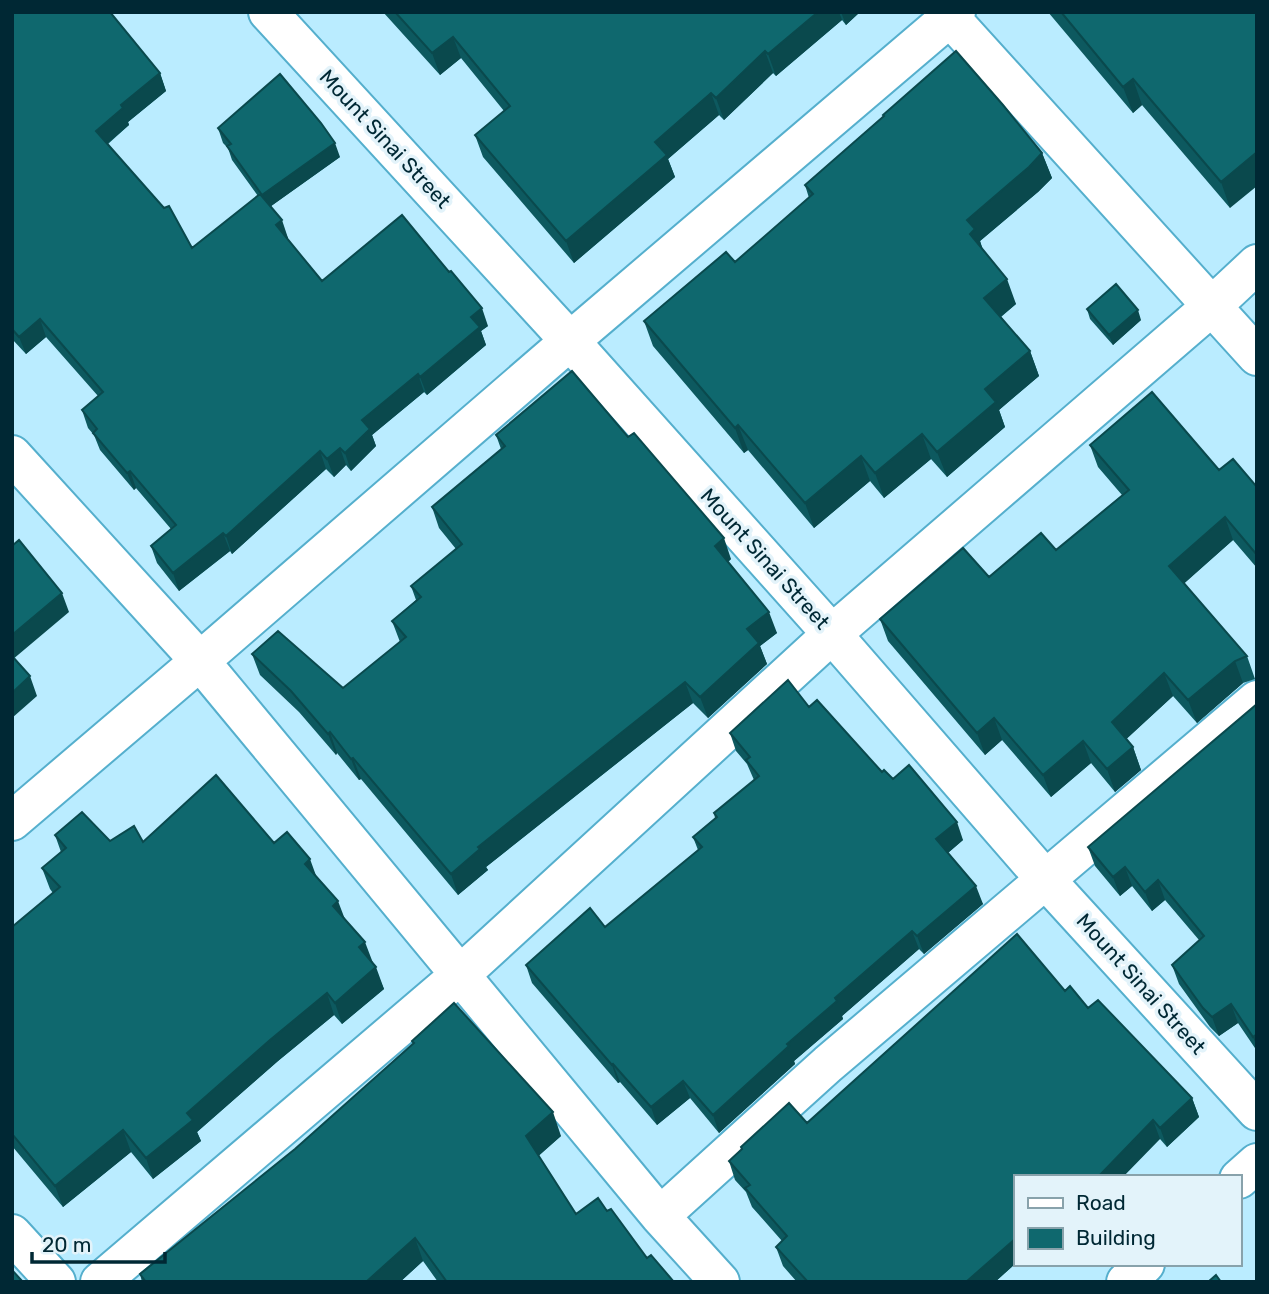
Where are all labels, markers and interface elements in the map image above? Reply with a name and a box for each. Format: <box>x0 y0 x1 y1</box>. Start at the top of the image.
street label: Mount Sinai Street <box>315 64 456 213</box>
street label: Mount Sinai Street <box>696 483 835 634</box>
street label: Mount Sinai Street <box>1072 908 1211 1059</box>
legend <box>1014 1175 1241 1266</box>
text: Road <box>1076 1190 1126 1215</box>
scale bar <box>32 1220 164 1264</box>
text: Building <box>1076 1225 1156 1250</box>
text: 20 m <box>42 1232 91 1257</box>

